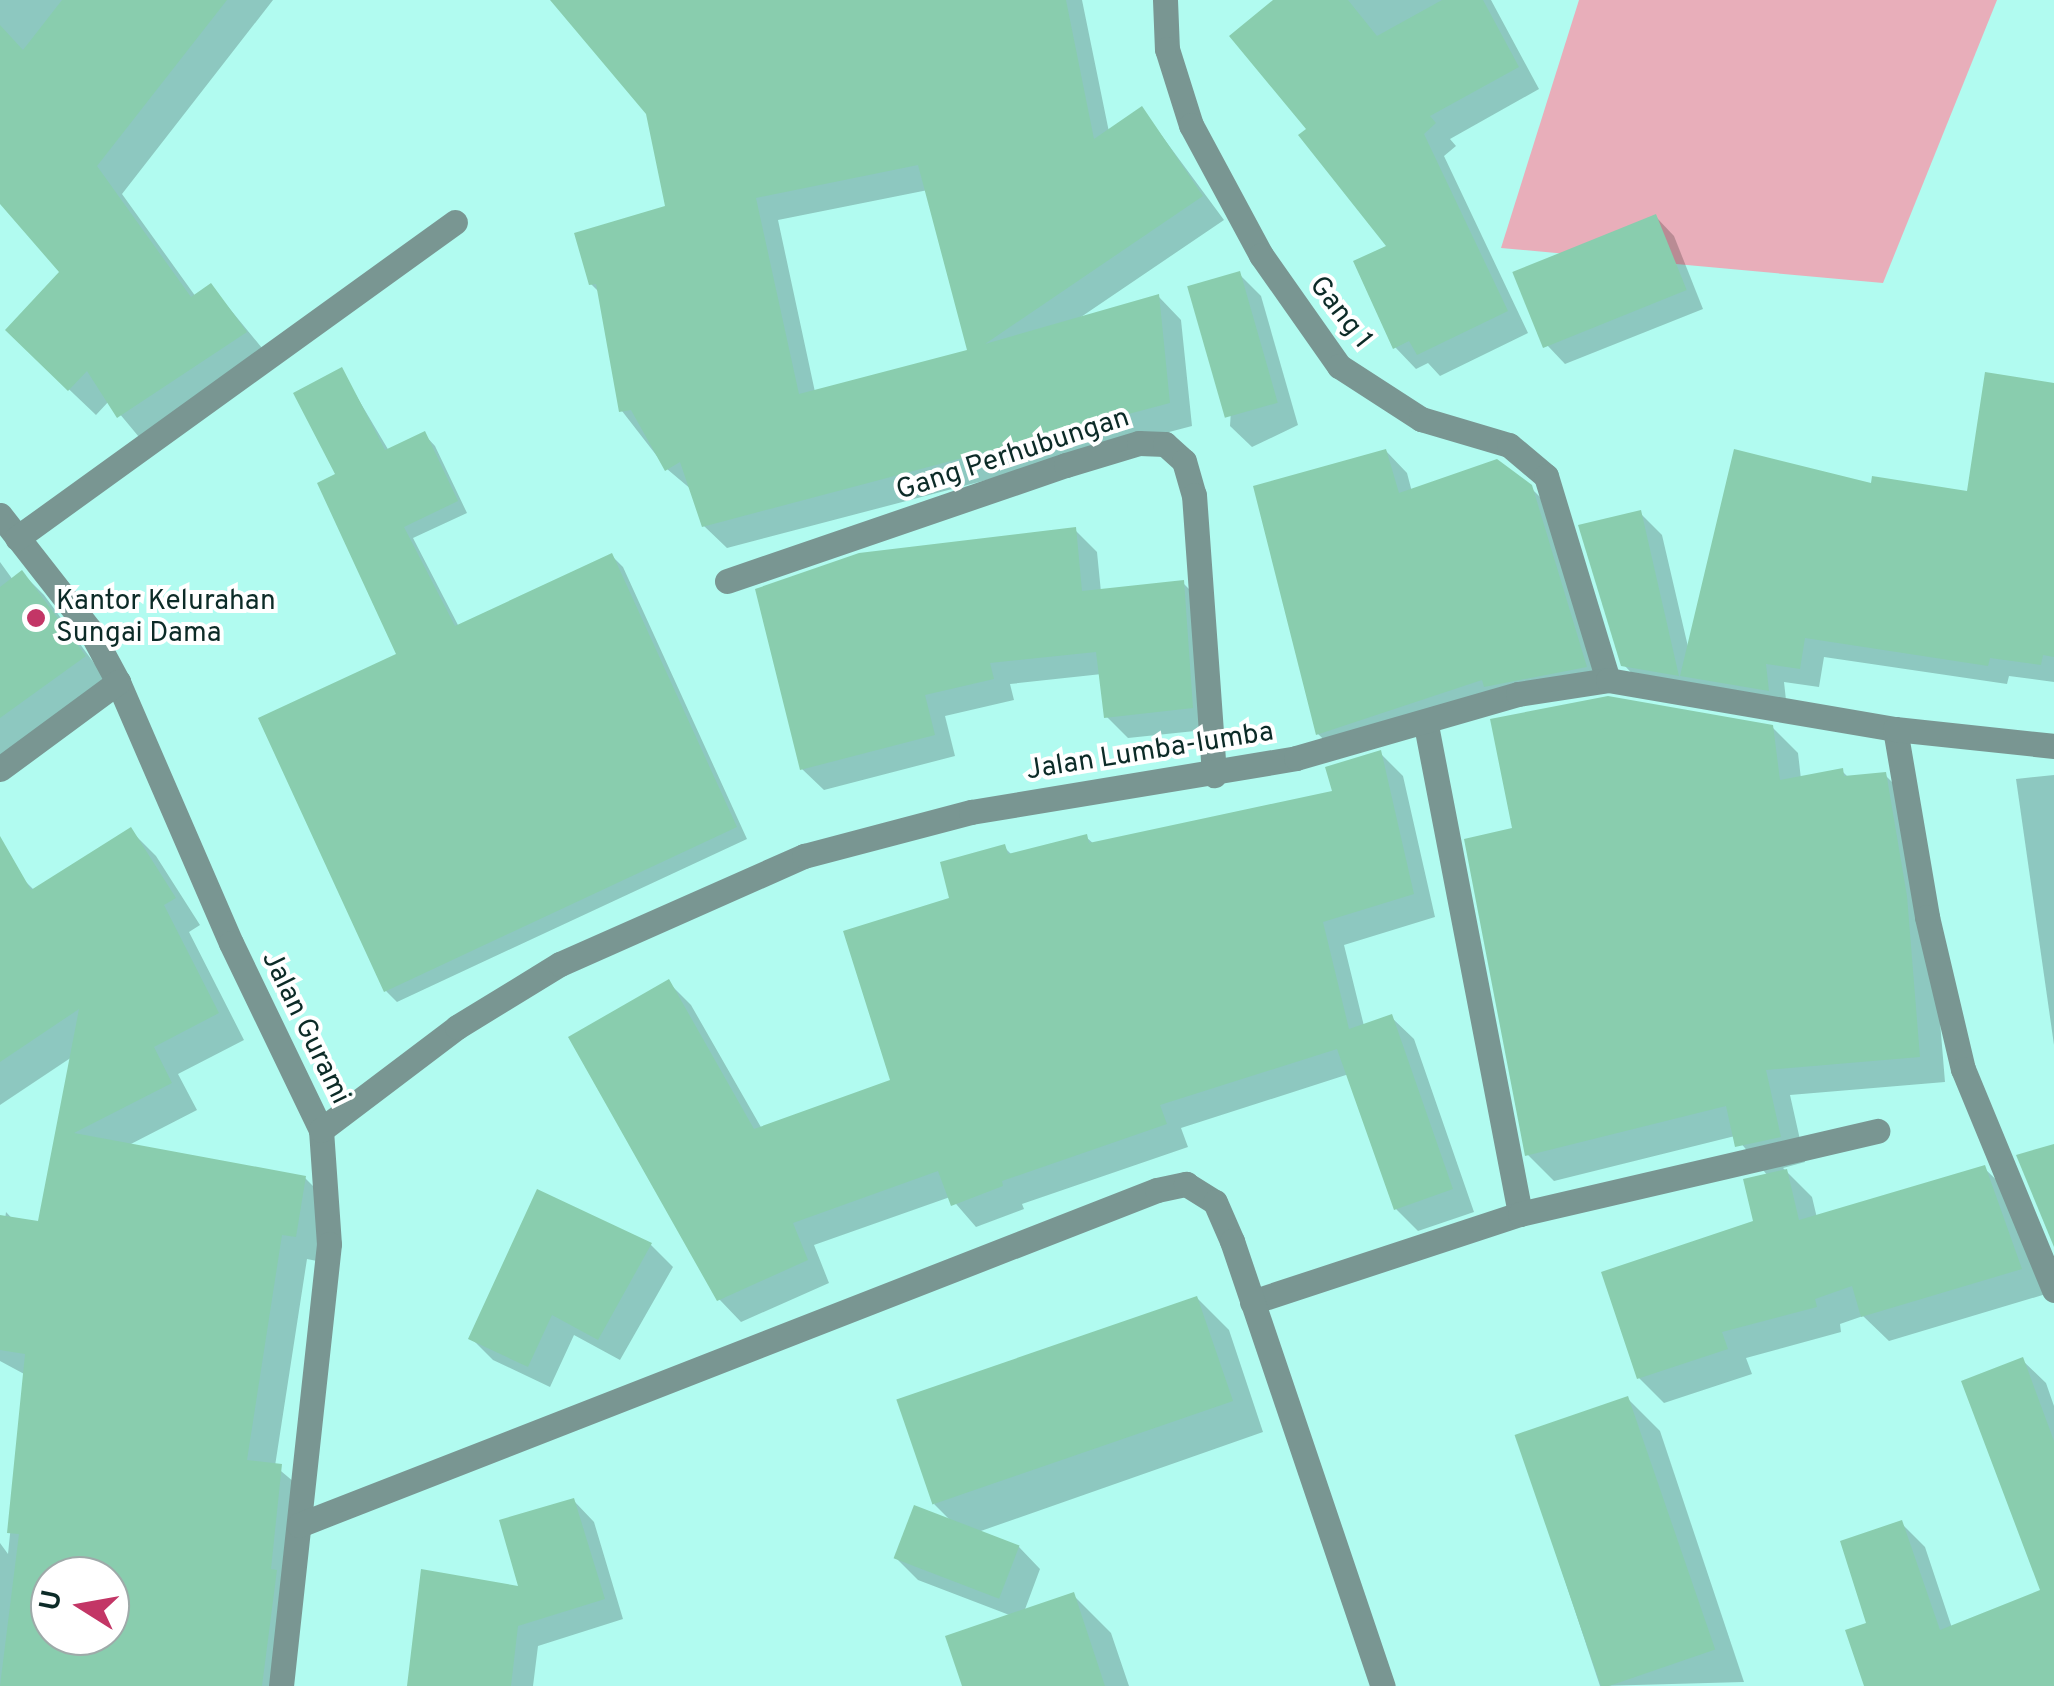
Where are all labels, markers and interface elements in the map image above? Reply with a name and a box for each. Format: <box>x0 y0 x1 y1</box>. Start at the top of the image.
street label: Gang 1 <box>1301 270 1379 356</box>
street label: Gang Perhubungan <box>892 401 1134 509</box>
place label: Kantor Kelurahan Sungai Dama <box>56 585 276 651</box>
marker: Kantor Kelurahan Sungai Dama <box>25 607 47 629</box>
street label: Jalan Lumba-lumba <box>1024 716 1276 788</box>
street label: Jalan Gurami <box>253 946 357 1110</box>
north arrow <box>30 1556 130 1656</box>
text: U <box>33 1587 72 1614</box>

